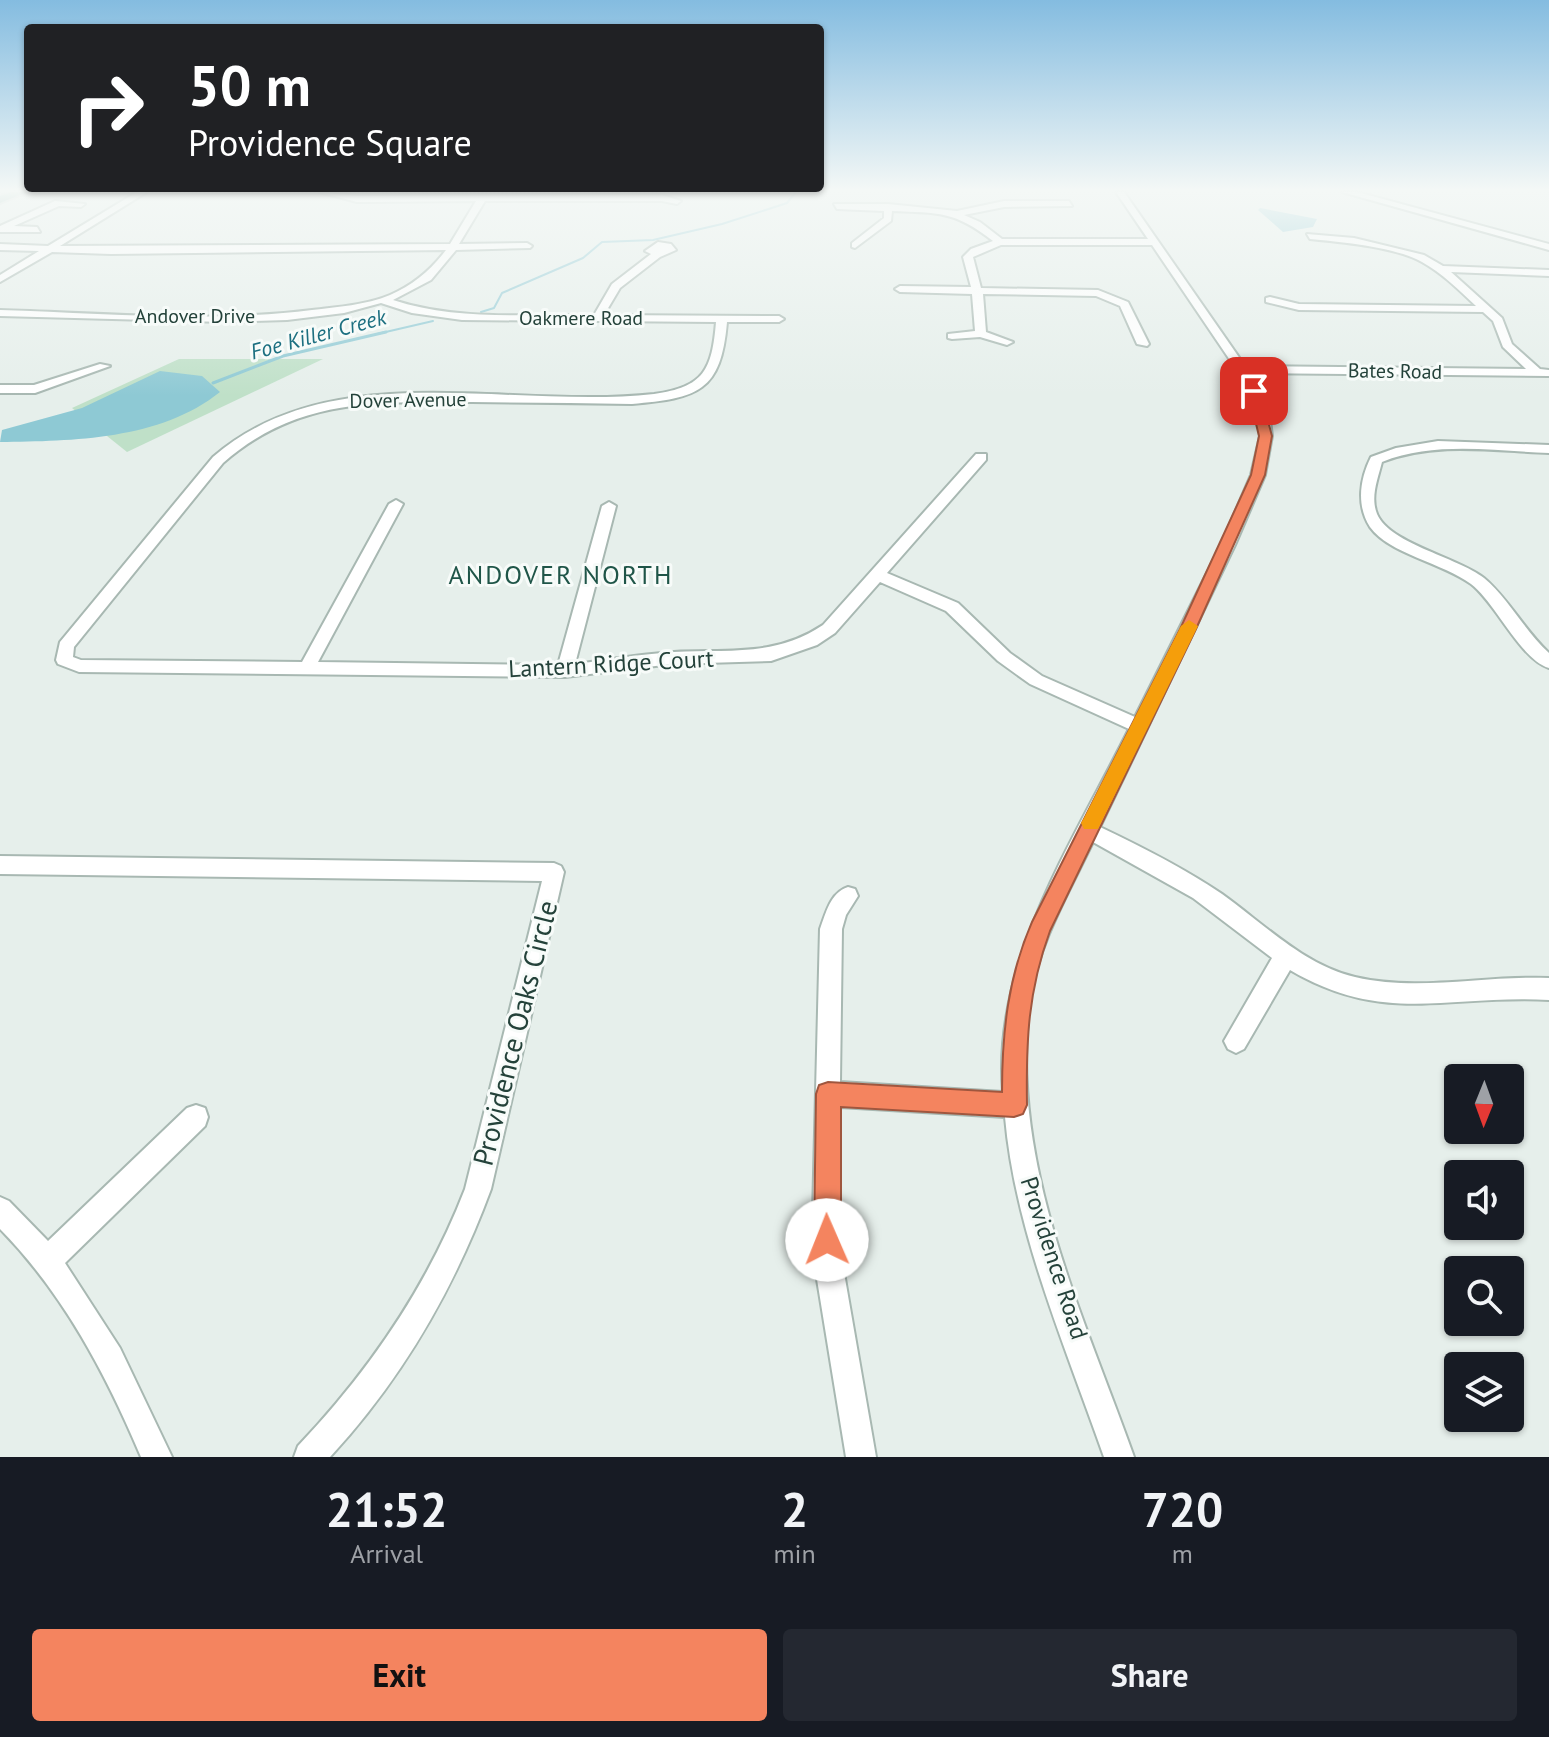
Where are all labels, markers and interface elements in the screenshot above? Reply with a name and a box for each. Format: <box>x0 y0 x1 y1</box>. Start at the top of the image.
text: 50 m <box>188 49 311 121</box>
icon: right <box>56 56 160 160</box>
text: Providence Square <box>188 119 472 166</box>
water label: Foe Killer Creek <box>247 302 390 366</box>
street label: Andover Drive <box>135 303 255 329</box>
street label: Oakmere Road <box>519 305 643 331</box>
pin <box>1220 357 1288 425</box>
street label: Bates Road <box>1348 357 1442 385</box>
icon: arrive <box>1232 369 1276 413</box>
street label: Dover Avenue <box>349 386 467 414</box>
district label: ANDOVER NORTH <box>448 558 674 591</box>
street label: Lantern Ridge Court <box>508 643 714 684</box>
street label: Providence Oaks Circle <box>464 896 565 1169</box>
north arrow <box>1444 1064 1524 1144</box>
map controls <box>1444 1064 1524 1432</box>
button: sound <box>1444 1160 1524 1240</box>
street label: Providence Road <box>1014 1173 1095 1343</box>
position arrow <box>785 1198 869 1282</box>
button: search <box>1444 1256 1524 1336</box>
button: layers <box>1444 1352 1524 1432</box>
text: 21:52 <box>326 1478 448 1540</box>
text: 2 <box>781 1478 808 1540</box>
text: 720 <box>1142 1478 1223 1540</box>
text: Arrival <box>350 1537 423 1570</box>
text: min <box>773 1537 816 1570</box>
text: m <box>1172 1537 1193 1570</box>
button: Exit <box>32 1629 767 1721</box>
button: Share <box>783 1629 1517 1721</box>

